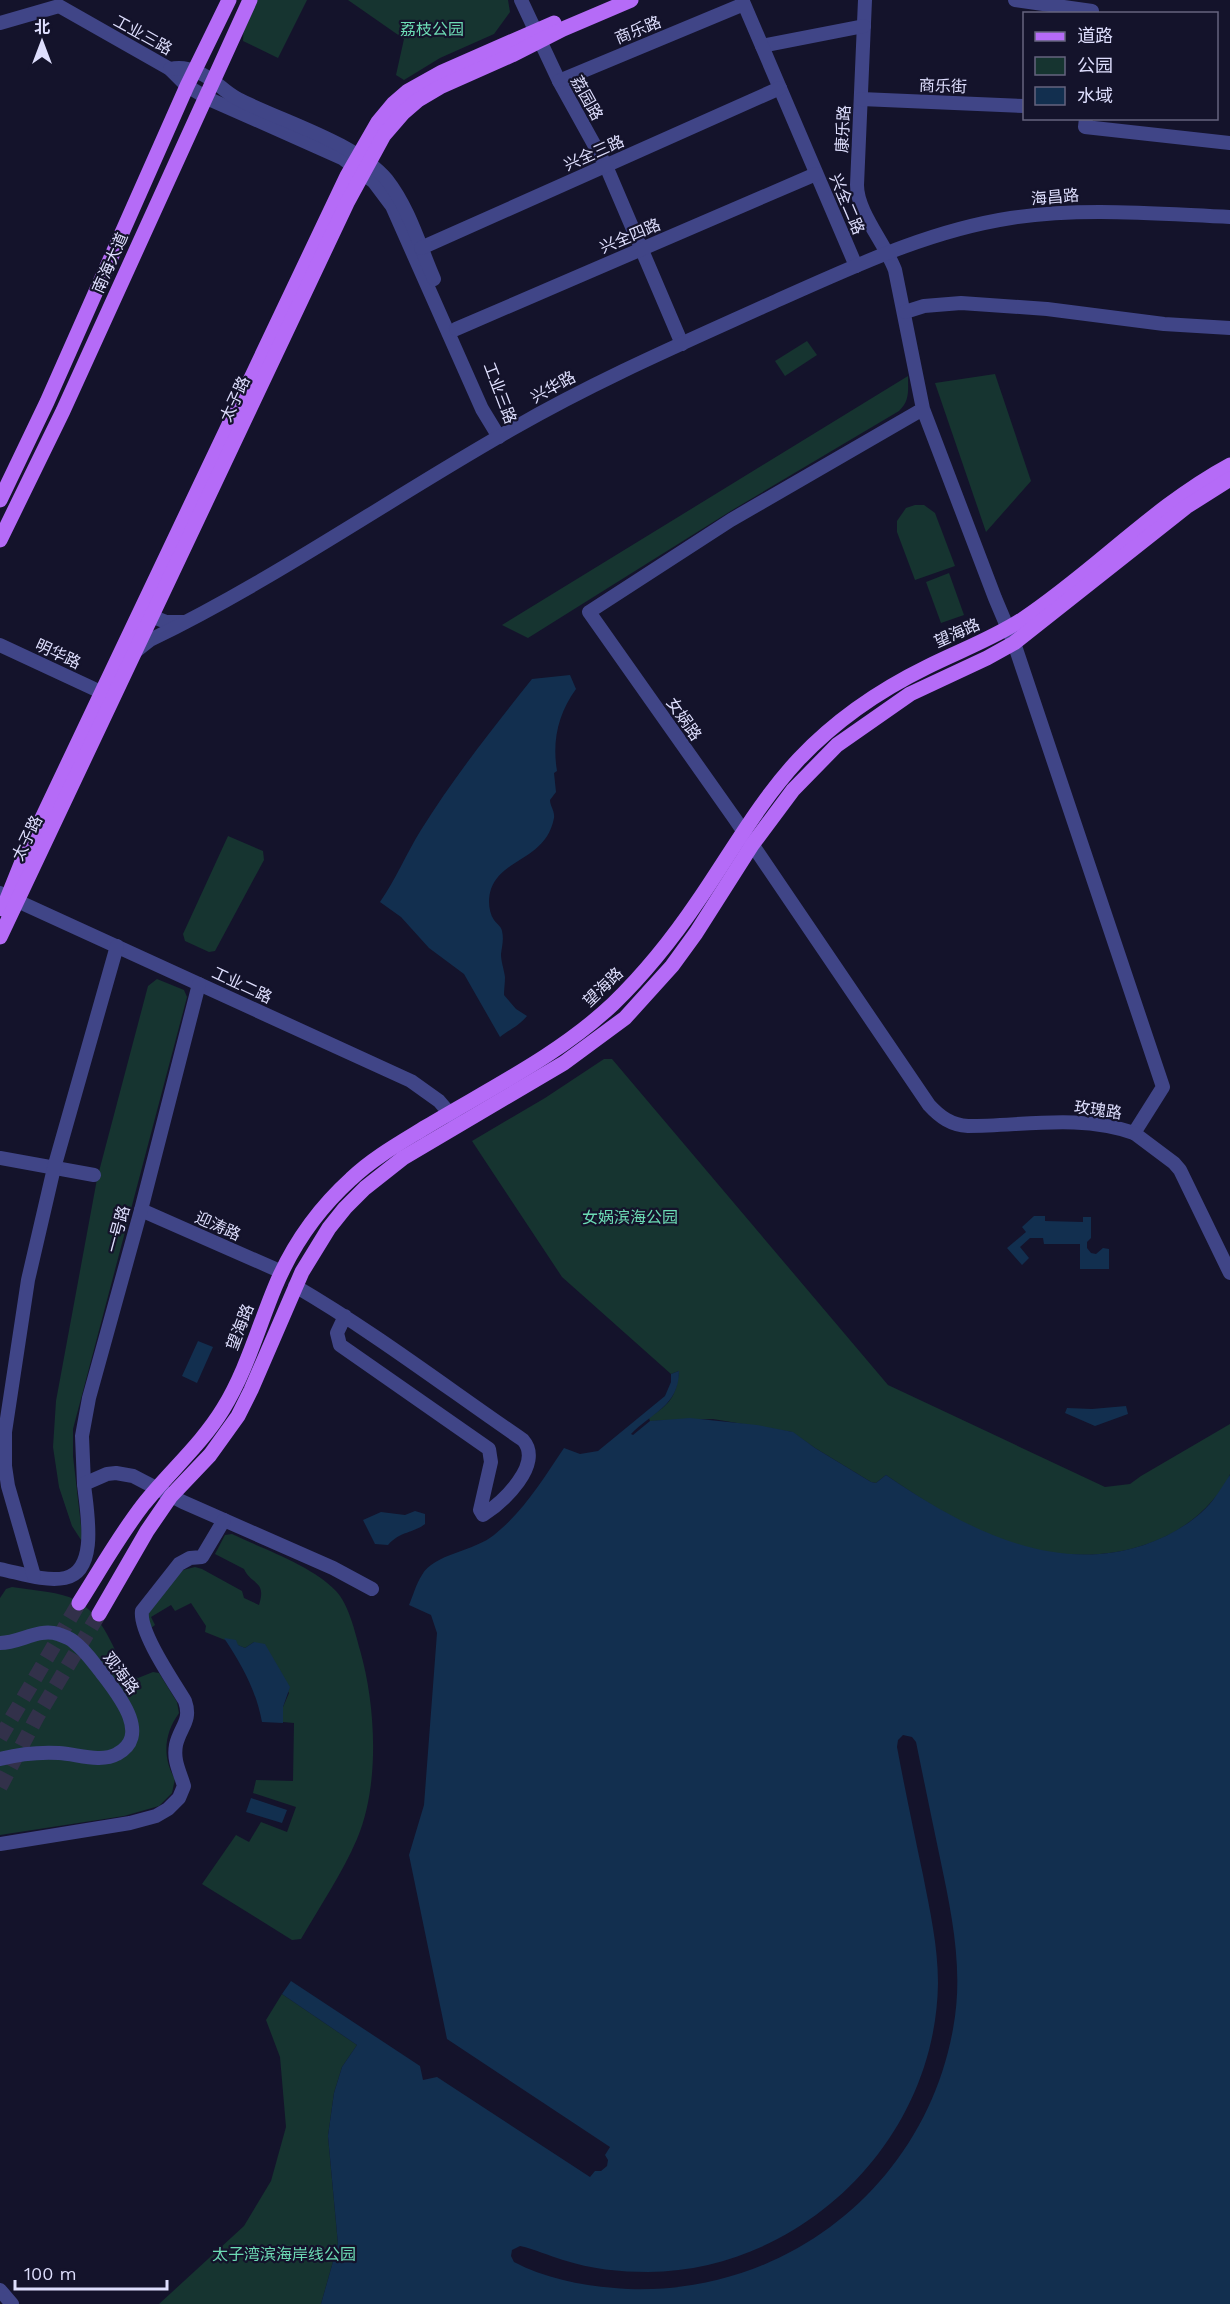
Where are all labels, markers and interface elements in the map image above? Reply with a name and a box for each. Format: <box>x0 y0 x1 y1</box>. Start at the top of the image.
street label: 工业三路 <box>110 11 176 59</box>
north arrow <box>12 12 72 72</box>
street label: 商乐路 <box>612 12 664 48</box>
legend <box>1023 12 1218 120</box>
text: 北 <box>34 18 50 37</box>
park label: 荔枝公园 <box>400 20 464 39</box>
text: 道路 <box>1077 25 1113 46</box>
text: 公园 <box>1077 55 1113 76</box>
street label: 荔园路 <box>567 72 607 124</box>
street label: 商乐街 <box>919 76 967 96</box>
text: 水域 <box>1077 85 1113 106</box>
street label: 康乐路 <box>832 105 854 153</box>
street label: 兴全三路 <box>561 131 627 175</box>
street label: 兴全二路 <box>826 171 868 237</box>
street label: 海昌路 <box>1030 185 1080 209</box>
street label: 兴全四路 <box>597 215 663 257</box>
street label: 南海大道 <box>88 230 132 296</box>
street label: 工业三路 <box>480 360 520 426</box>
street label: 兴华路 <box>527 367 579 407</box>
street label: 太子路 <box>216 373 254 425</box>
street label: 望海路 <box>931 615 983 651</box>
street label: 明华路 <box>32 635 84 673</box>
street label: 女娲路 <box>662 694 706 744</box>
street label: 太子路 <box>8 812 46 864</box>
street label: 工业二路 <box>209 963 275 1007</box>
street label: 望海路 <box>579 963 627 1011</box>
street label: 玫瑰路 <box>1073 1097 1123 1123</box>
street label: 一号路 <box>103 1203 133 1255</box>
street label: 迎涛路 <box>192 1208 244 1244</box>
park label: 女娲滨海公园 <box>582 1208 678 1227</box>
street label: 望海路 <box>223 1301 257 1353</box>
street label: 观海路 <box>99 1648 143 1698</box>
park label: 太子湾滨海岸线公园 <box>212 2245 356 2264</box>
scale bar <box>15 2253 166 2291</box>
text: 100 m <box>24 2263 77 2284</box>

